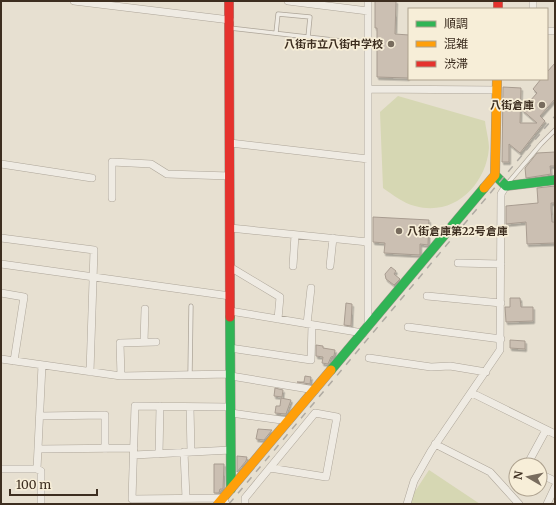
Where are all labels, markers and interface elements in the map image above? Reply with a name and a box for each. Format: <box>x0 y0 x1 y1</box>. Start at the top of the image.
legend <box>408 8 548 80</box>
text: 順調 <box>444 16 468 31</box>
text: 混雑 <box>444 36 468 51</box>
place label: 八街市立八街中学校 <box>284 37 383 51</box>
marker: 八街市立八街中学校 <box>386 39 396 49</box>
text: 渋滞 <box>444 56 468 71</box>
place label: 八街倉庫 <box>490 98 534 112</box>
marker: 八街倉庫 <box>537 100 547 110</box>
place label: 八街倉庫第22号倉庫 <box>407 224 508 238</box>
marker: 八街倉庫第22号倉庫 <box>394 226 404 236</box>
north arrow <box>508 457 548 497</box>
text: N <box>511 470 526 481</box>
scale bar <box>10 471 97 497</box>
text: 100 m <box>16 477 51 492</box>

